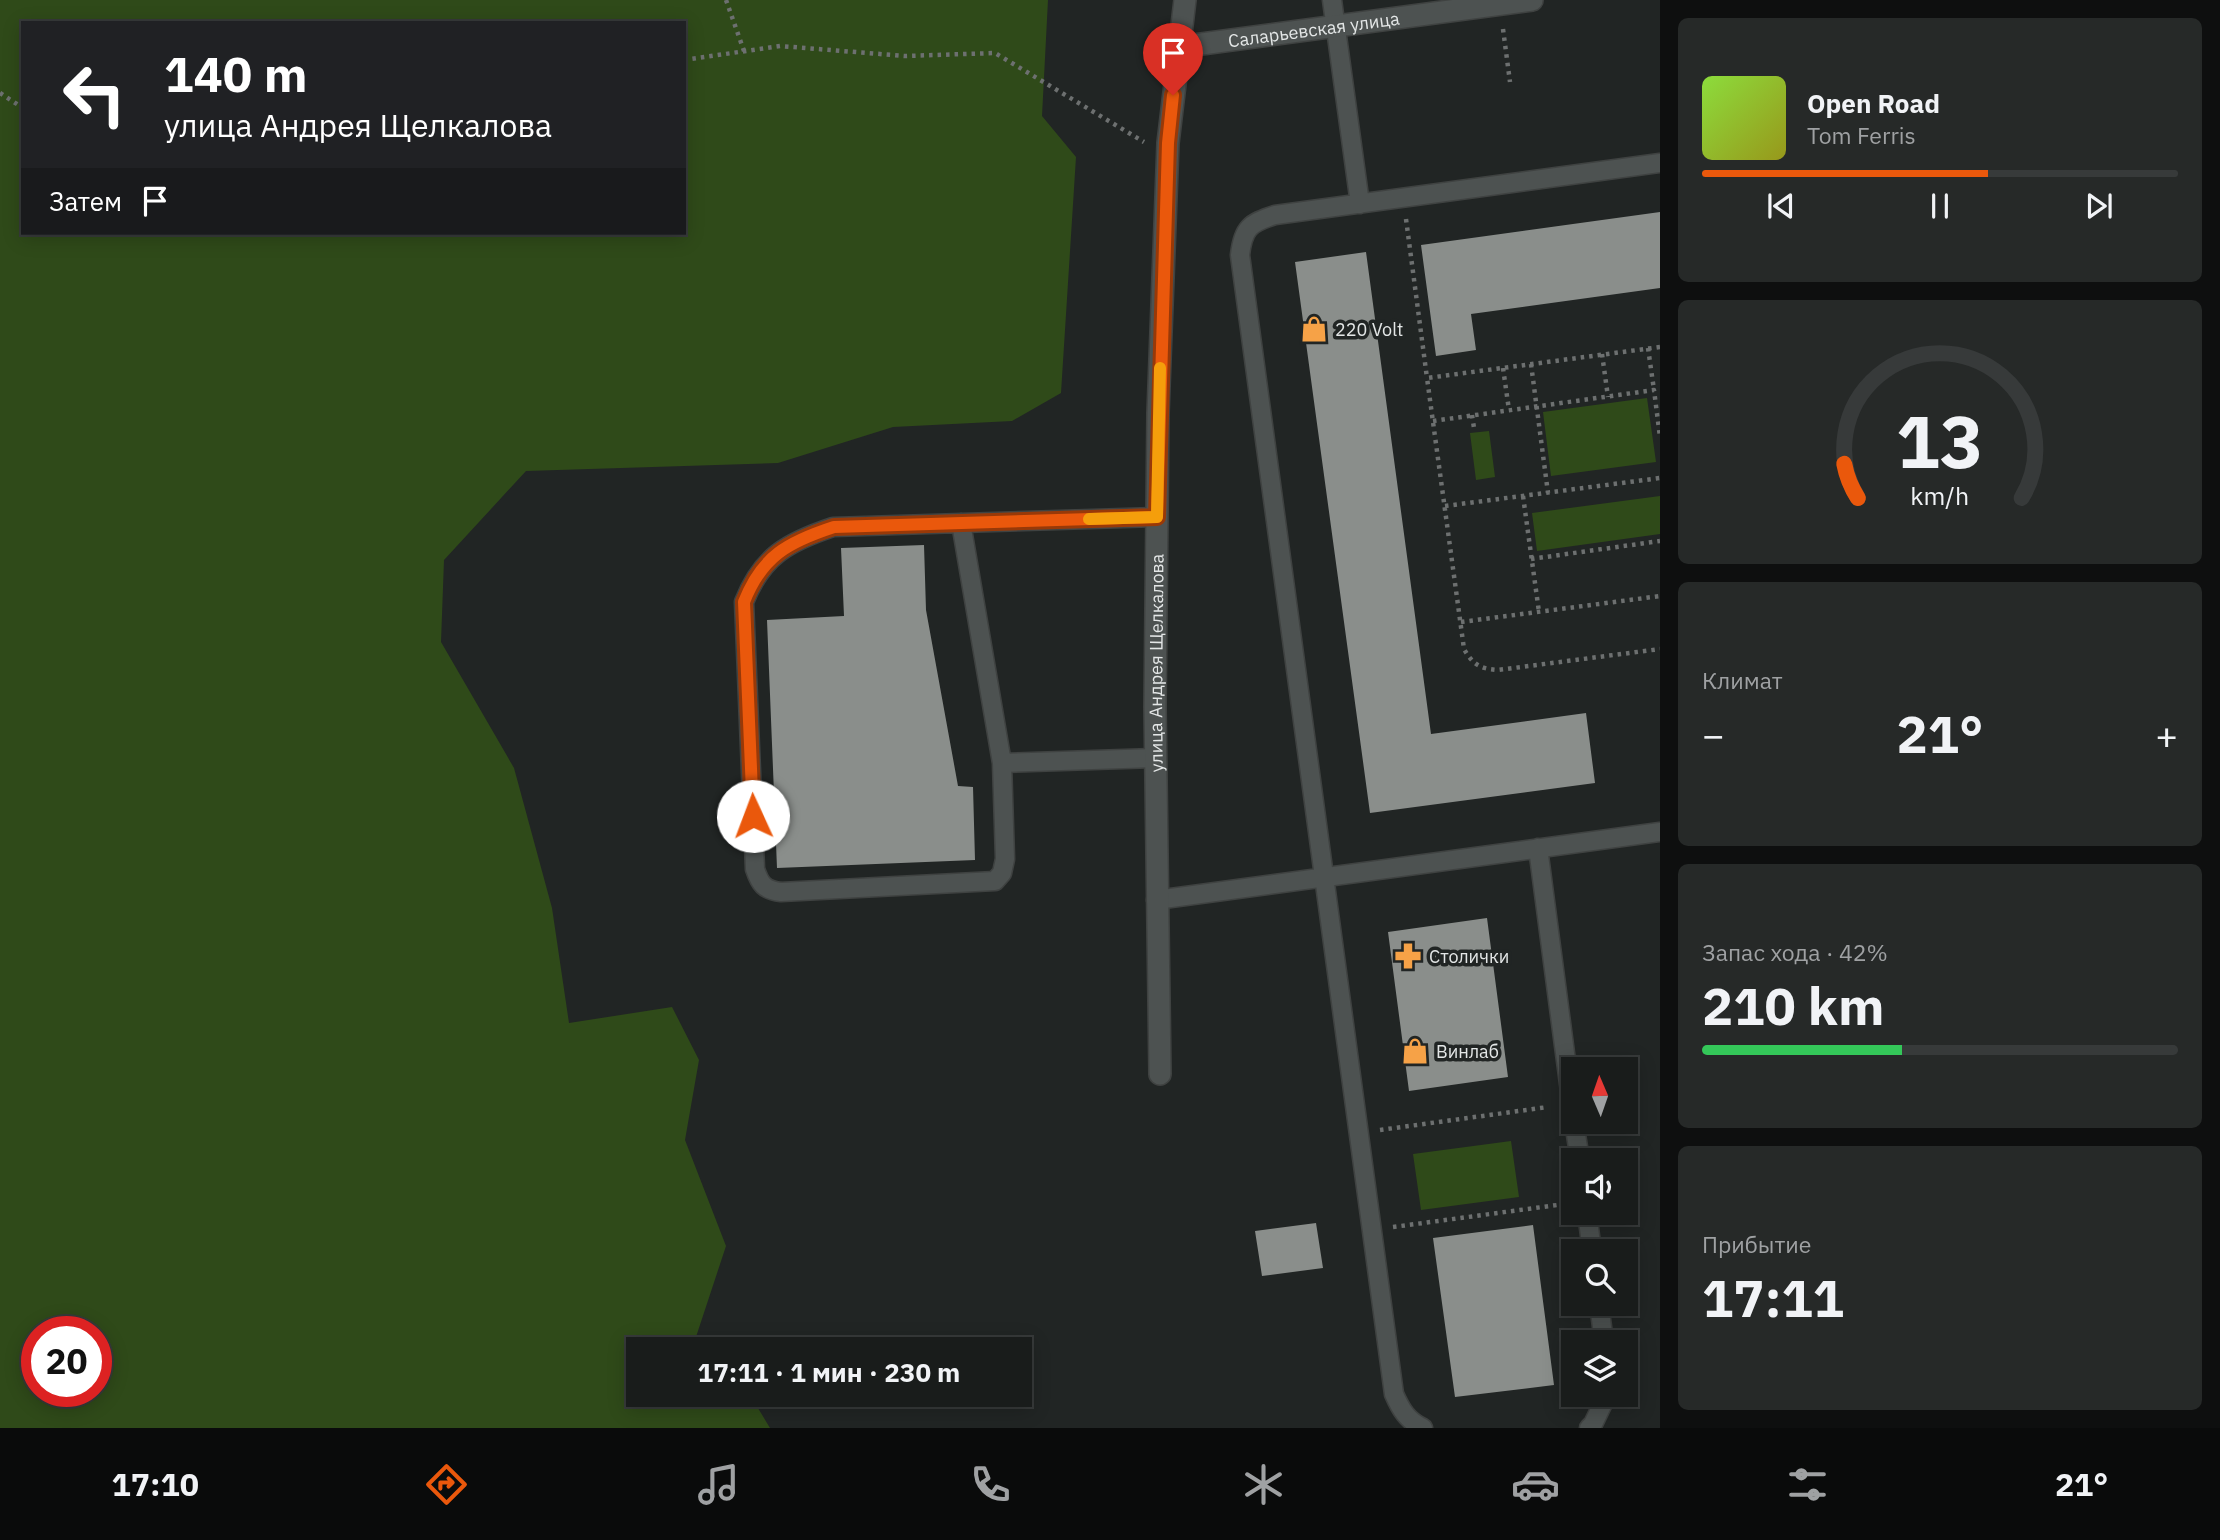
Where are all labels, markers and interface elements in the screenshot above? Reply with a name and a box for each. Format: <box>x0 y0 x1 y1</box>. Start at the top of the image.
street label: Саларьевская улица <box>1227 6 1401 52</box>
pin <box>1143 23 1203 95</box>
icon: arrive <box>1154 34 1192 72</box>
text: 140 m <box>164 42 308 105</box>
icon: left <box>49 49 140 140</box>
text: Open Road <box>1807 86 1940 120</box>
text: улица Андрея Щелкалова <box>164 104 552 146</box>
text: Tom Ferris <box>1807 120 1916 150</box>
icon: arrive <box>136 182 174 220</box>
text: Затем <box>49 184 122 218</box>
icon: previous <box>1762 187 1800 225</box>
icon: pause <box>1921 187 1959 225</box>
icon: next <box>2080 187 2118 225</box>
shop icon: 220 Volt <box>1299 314 1329 344</box>
place label: 220 Volt <box>1335 318 1403 341</box>
text: 13 <box>1896 393 1984 488</box>
text: km/h <box>1911 479 1969 512</box>
street label: улица Андрея Щелкалова <box>1143 553 1168 772</box>
text: Климат <box>1702 665 1783 695</box>
text: 21° <box>1897 700 1983 767</box>
text: − <box>1702 710 1725 759</box>
text: + <box>2155 710 2178 759</box>
position arrow <box>716 779 790 853</box>
text: Запас хода · 42% <box>1702 937 1888 967</box>
pharmacy icon: Столички <box>1393 941 1423 971</box>
place label: Столички <box>1429 945 1509 968</box>
text: 210 km <box>1702 972 1884 1039</box>
shop icon: Винлаб <box>1400 1036 1430 1066</box>
place label: Винлаб <box>1436 1040 1499 1063</box>
north arrow <box>1561 1057 1638 1134</box>
map controls <box>1561 1057 1638 1407</box>
button: sound <box>1561 1148 1638 1225</box>
text: Прибытие <box>1702 1229 1811 1259</box>
button: search <box>1561 1239 1638 1316</box>
text: 17:11 <box>1702 1264 1844 1331</box>
speed limit sign: 20 <box>21 1316 112 1407</box>
button: layers <box>1561 1330 1638 1407</box>
text: 17:11 · 1 мин · 230 m <box>698 1355 960 1389</box>
icon: directions <box>422 1460 471 1509</box>
icon: music <box>694 1460 743 1509</box>
icon: phone <box>966 1460 1015 1509</box>
icon: climate <box>1239 1460 1288 1509</box>
icon: car <box>1511 1460 1560 1509</box>
icon: filters <box>1783 1460 1832 1509</box>
text: 17:10 <box>112 1463 199 1505</box>
text: 21° <box>2055 1463 2108 1505</box>

